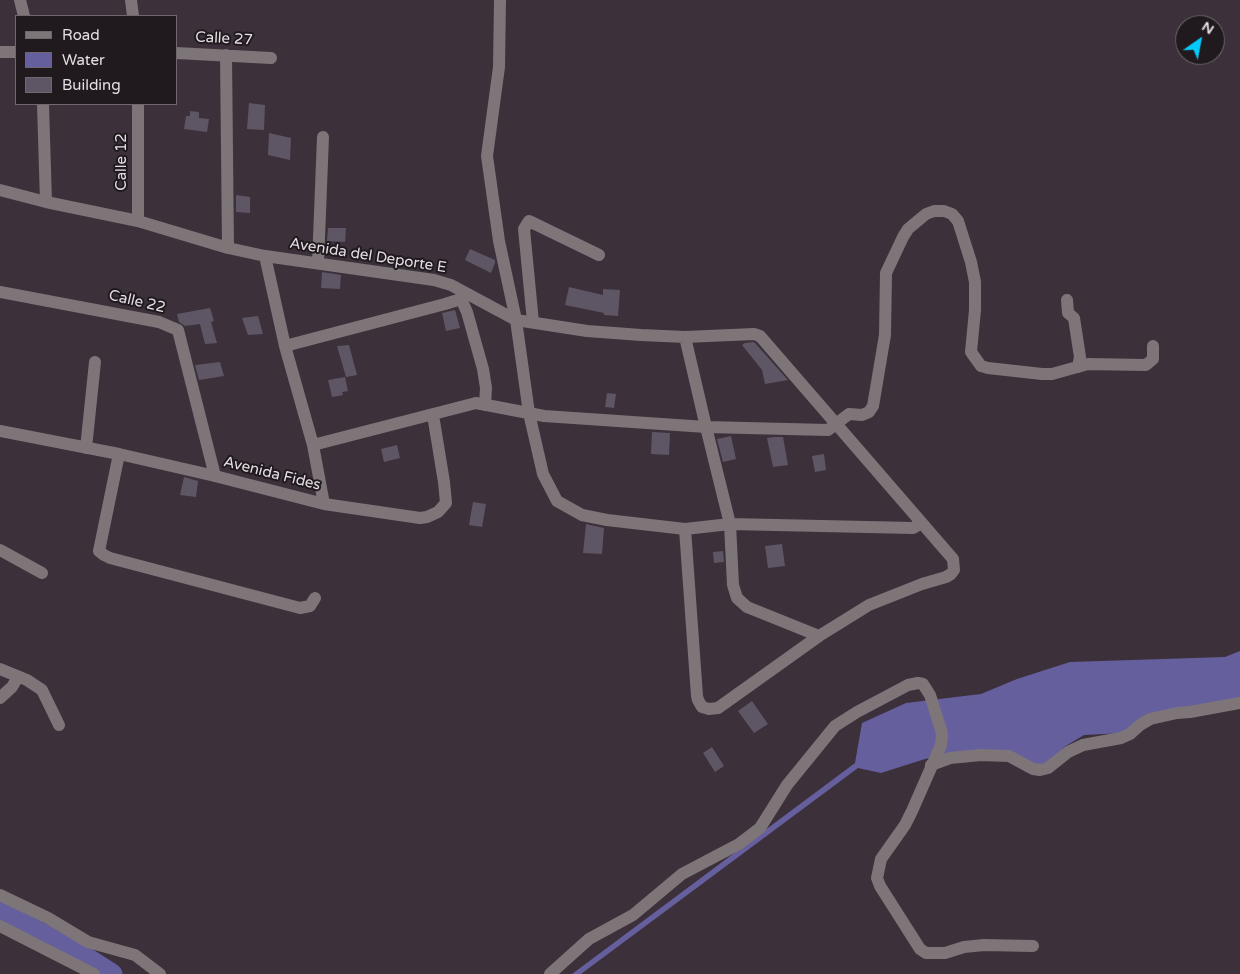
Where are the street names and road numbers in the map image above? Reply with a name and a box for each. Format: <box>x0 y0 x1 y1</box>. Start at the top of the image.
street label: Calle 27 <box>195 29 253 49</box>
street label: Calle 12 <box>113 133 131 191</box>
street label: Avenida del Deporte E <box>288 235 448 277</box>
street label: Calle 22 <box>107 287 167 317</box>
street label: Avenida Fides <box>222 453 322 495</box>

